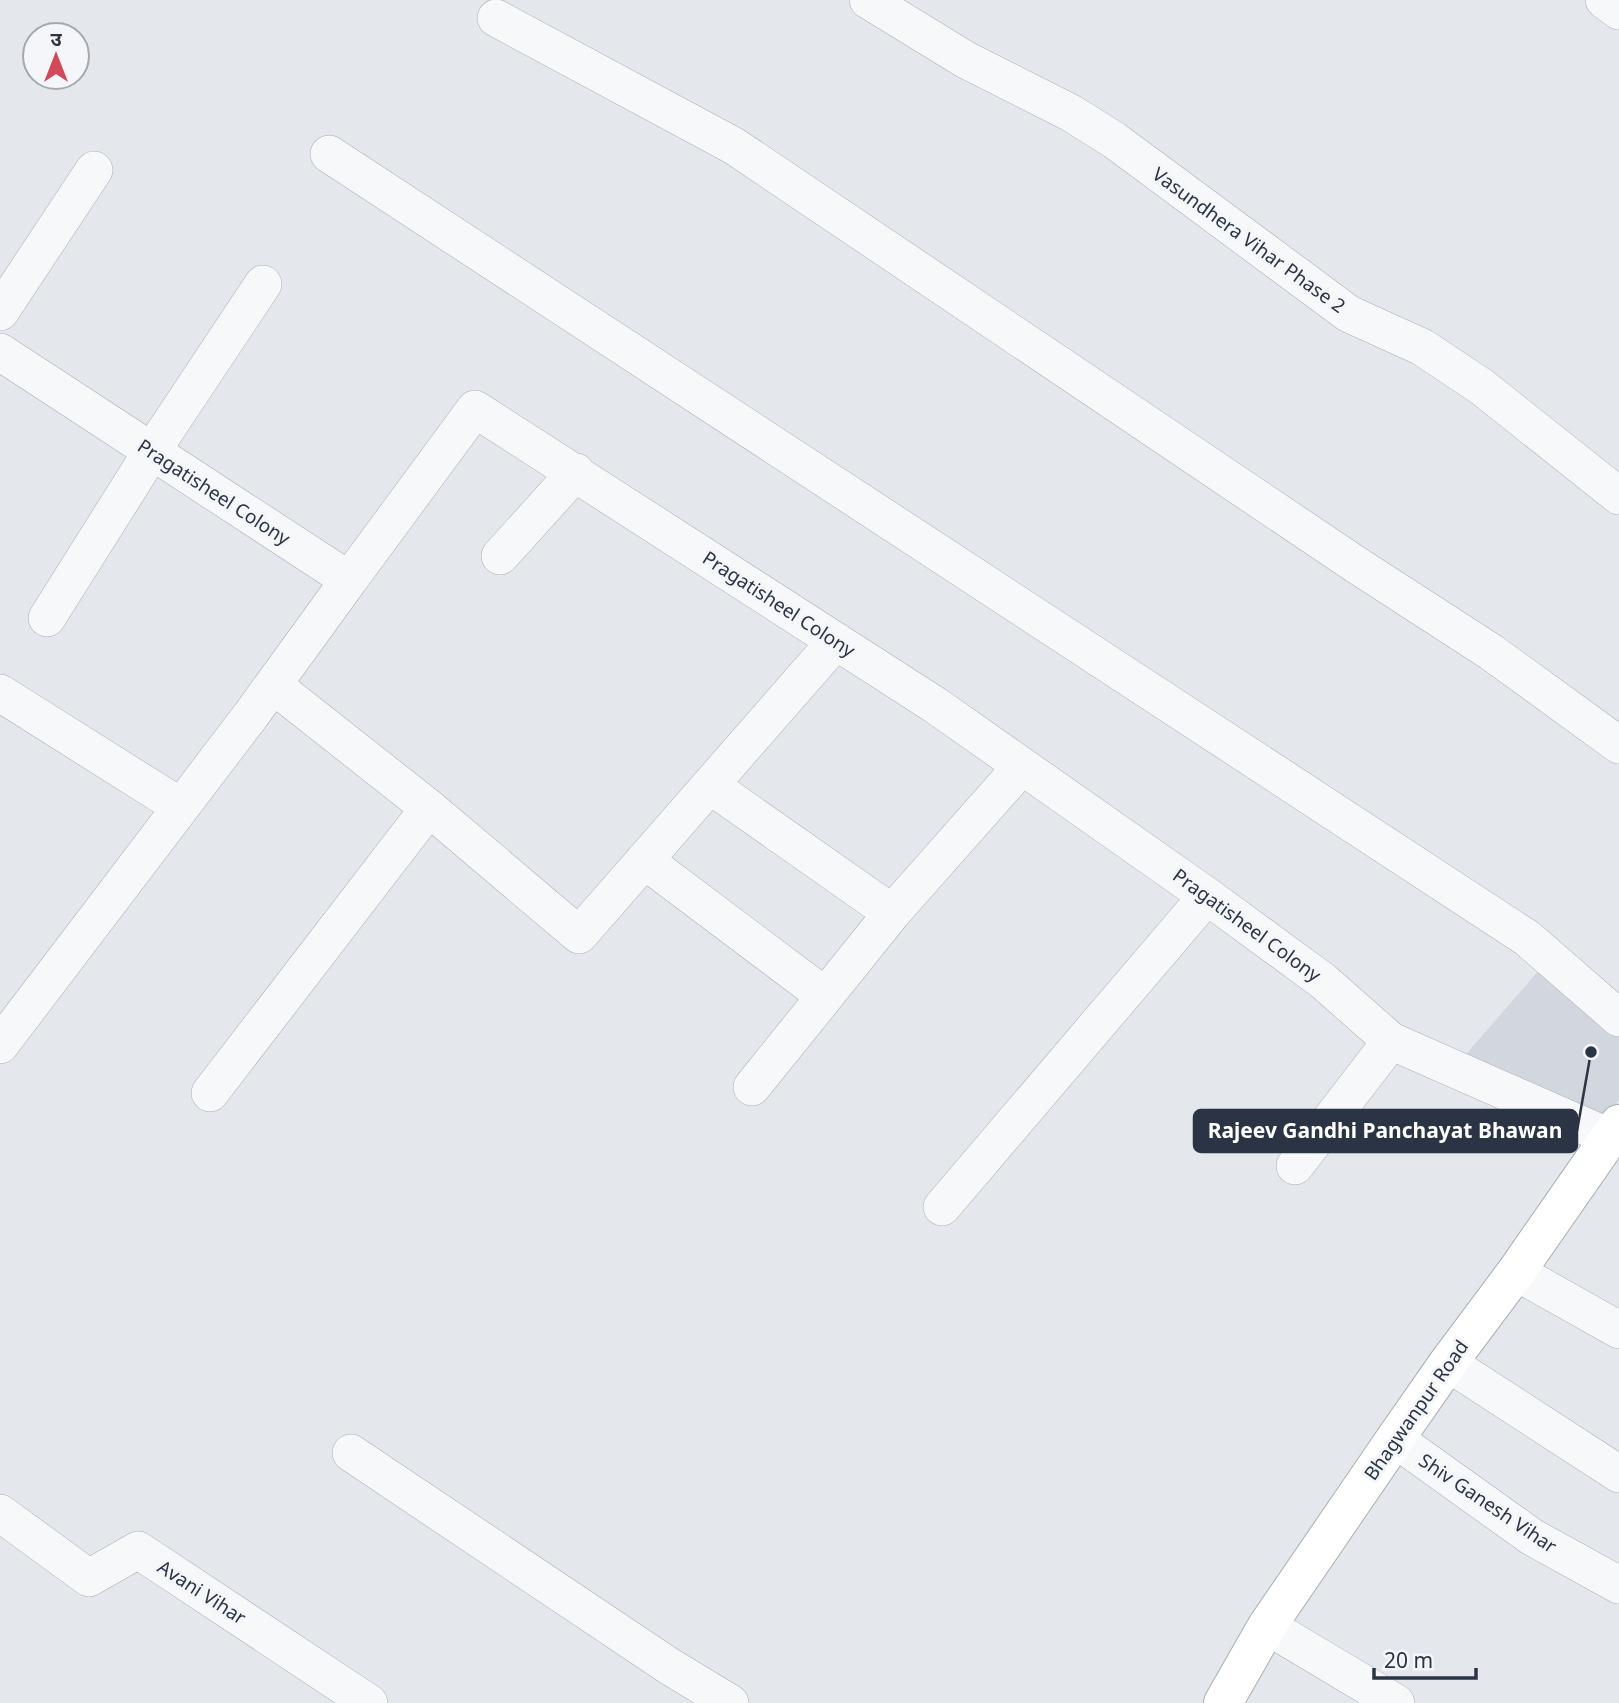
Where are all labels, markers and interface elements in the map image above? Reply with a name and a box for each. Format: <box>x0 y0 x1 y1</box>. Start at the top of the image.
north arrow <box>21 21 91 91</box>
text: उ <box>50 26 62 52</box>
street label: Vasundhera Vihar Phase 2 <box>1147 161 1351 319</box>
street label: Pragatisheel Colony <box>133 433 296 551</box>
street label: Pragatisheel Colony <box>698 545 861 663</box>
street label: Pragatisheel Colony <box>1168 862 1327 988</box>
callout: Rajeev Gandhi Panchayat Bhawan <box>1194 1110 1577 1152</box>
text: Rajeev Gandhi Panchayat Bhawan <box>1208 1116 1562 1144</box>
street label: Bhagwanpur Road <box>1358 1335 1474 1485</box>
street label: Shiv Ganesh Vihar <box>1414 1447 1562 1559</box>
street label: Avani Vihar <box>153 1554 251 1630</box>
scale bar <box>1374 1636 1476 1680</box>
text: 20 m <box>1384 1646 1433 1674</box>

